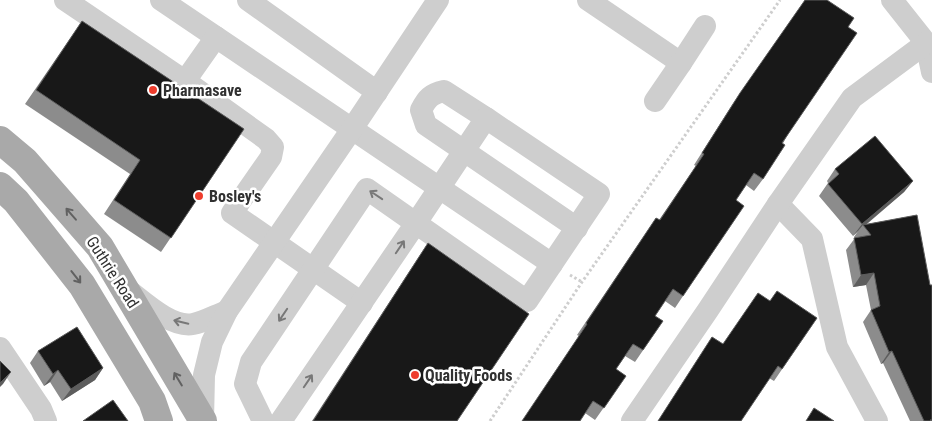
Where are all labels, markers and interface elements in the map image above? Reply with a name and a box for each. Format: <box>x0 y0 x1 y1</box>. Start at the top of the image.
place label: Pharmasave <box>163 81 242 100</box>
marker: Pharmasave <box>147 84 159 96</box>
place label: Bosley's <box>209 187 261 206</box>
marker: Bosley's <box>193 190 205 202</box>
one-way arrow <box>369 190 383 200</box>
one-way arrow <box>65 208 76 221</box>
street label: Guthrie Road <box>82 233 143 312</box>
one-way arrow <box>395 240 405 254</box>
one-way arrow <box>71 270 82 283</box>
one-way arrow <box>278 308 288 322</box>
one-way arrow <box>173 317 189 326</box>
place label: Quality Foods <box>425 366 512 385</box>
marker: Quality Foods <box>409 369 421 381</box>
one-way arrow <box>173 372 183 387</box>
one-way arrow <box>303 374 314 388</box>

